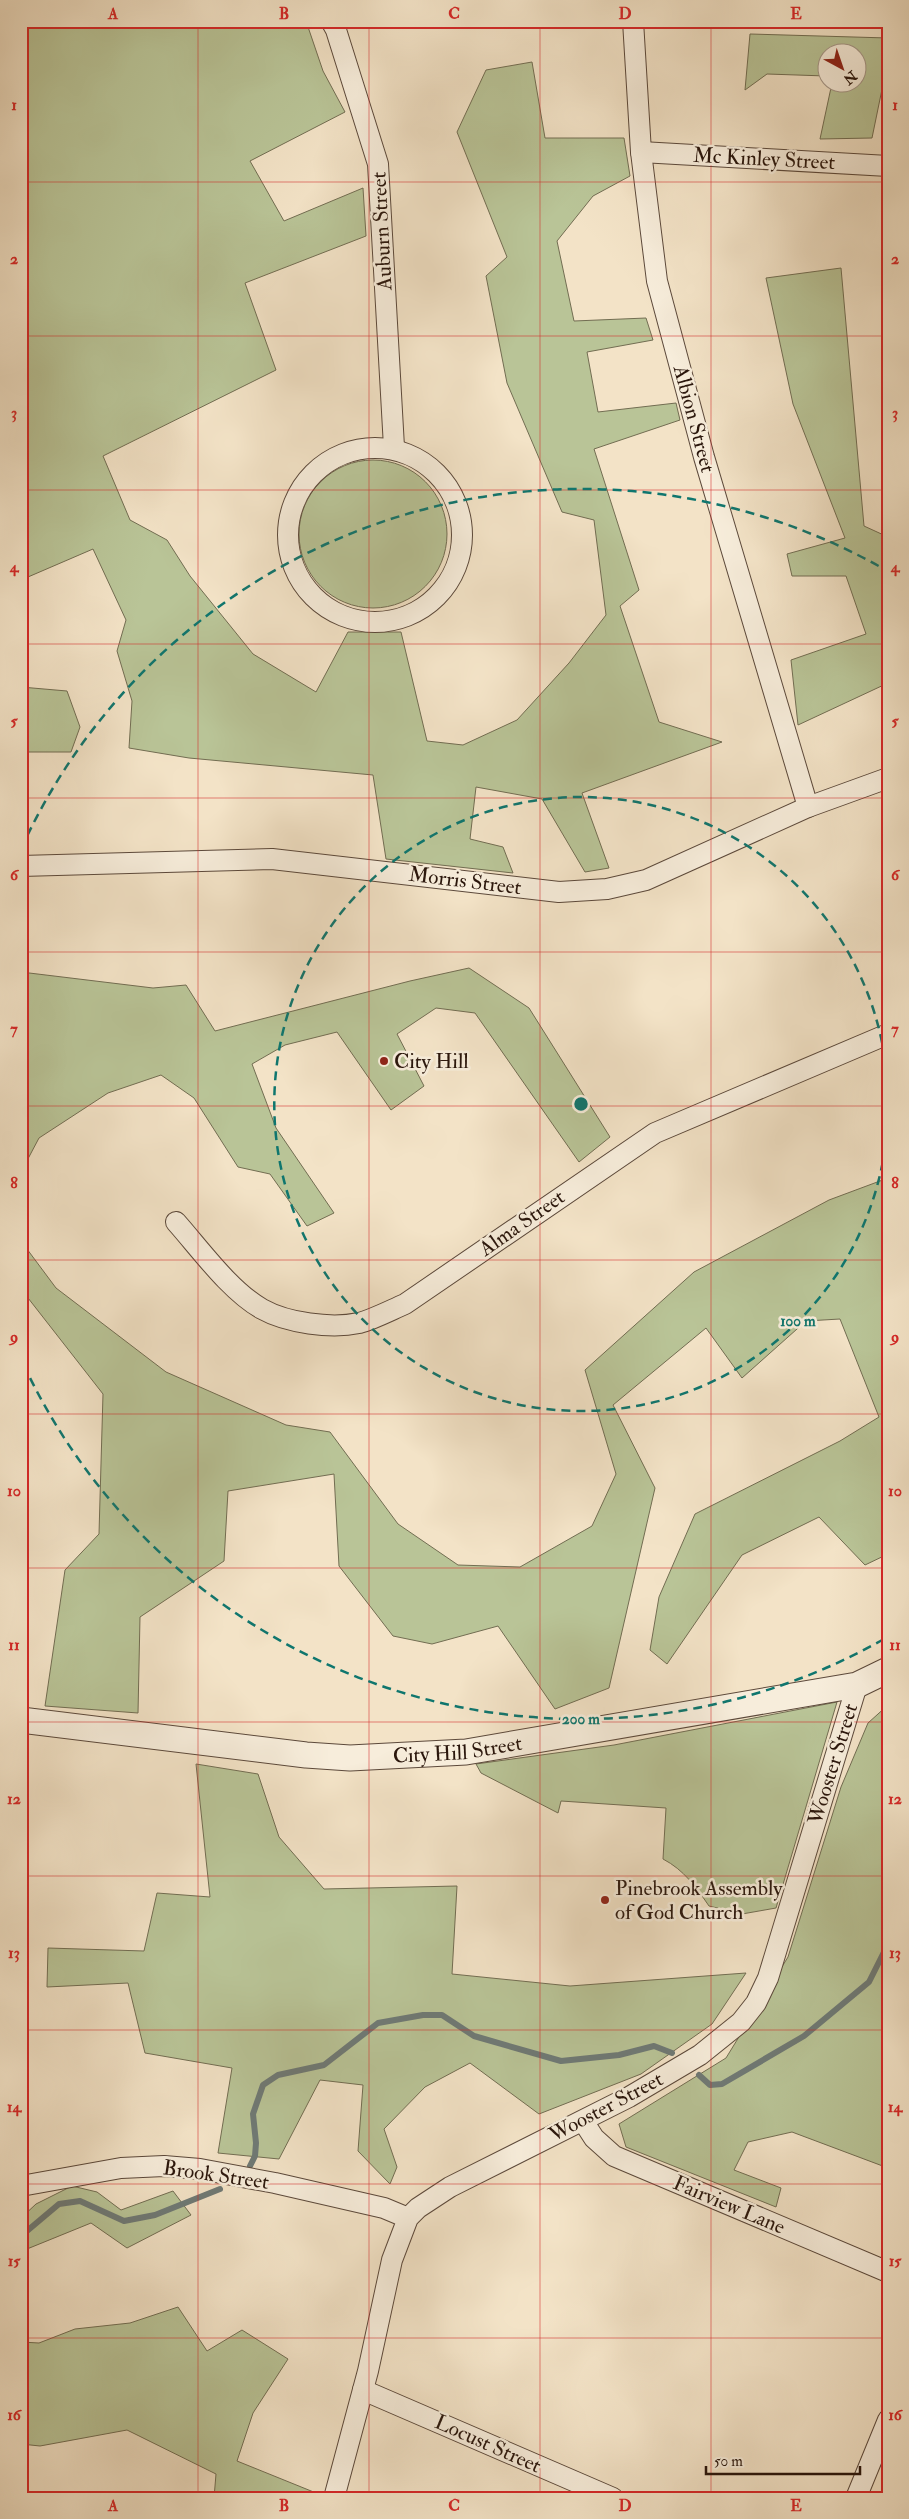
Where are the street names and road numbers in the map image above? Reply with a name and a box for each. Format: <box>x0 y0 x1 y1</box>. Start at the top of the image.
street label: Mc Kinley Street <box>692 142 836 176</box>
street label: Auburn Street <box>365 171 399 292</box>
street label: Albion Street <box>666 361 721 476</box>
street label: Morris Street <box>407 861 523 901</box>
street label: Alma Street <box>473 1184 570 1263</box>
street label: Wooster Street <box>801 1700 864 1829</box>
street label: City Hill Street <box>392 1729 524 1769</box>
street label: Wooster Street <box>543 2066 668 2149</box>
street label: Brook Street <box>161 2154 271 2196</box>
street label: Fairview Lane <box>669 2169 789 2241</box>
street label: Locust Street <box>431 2409 546 2480</box>

